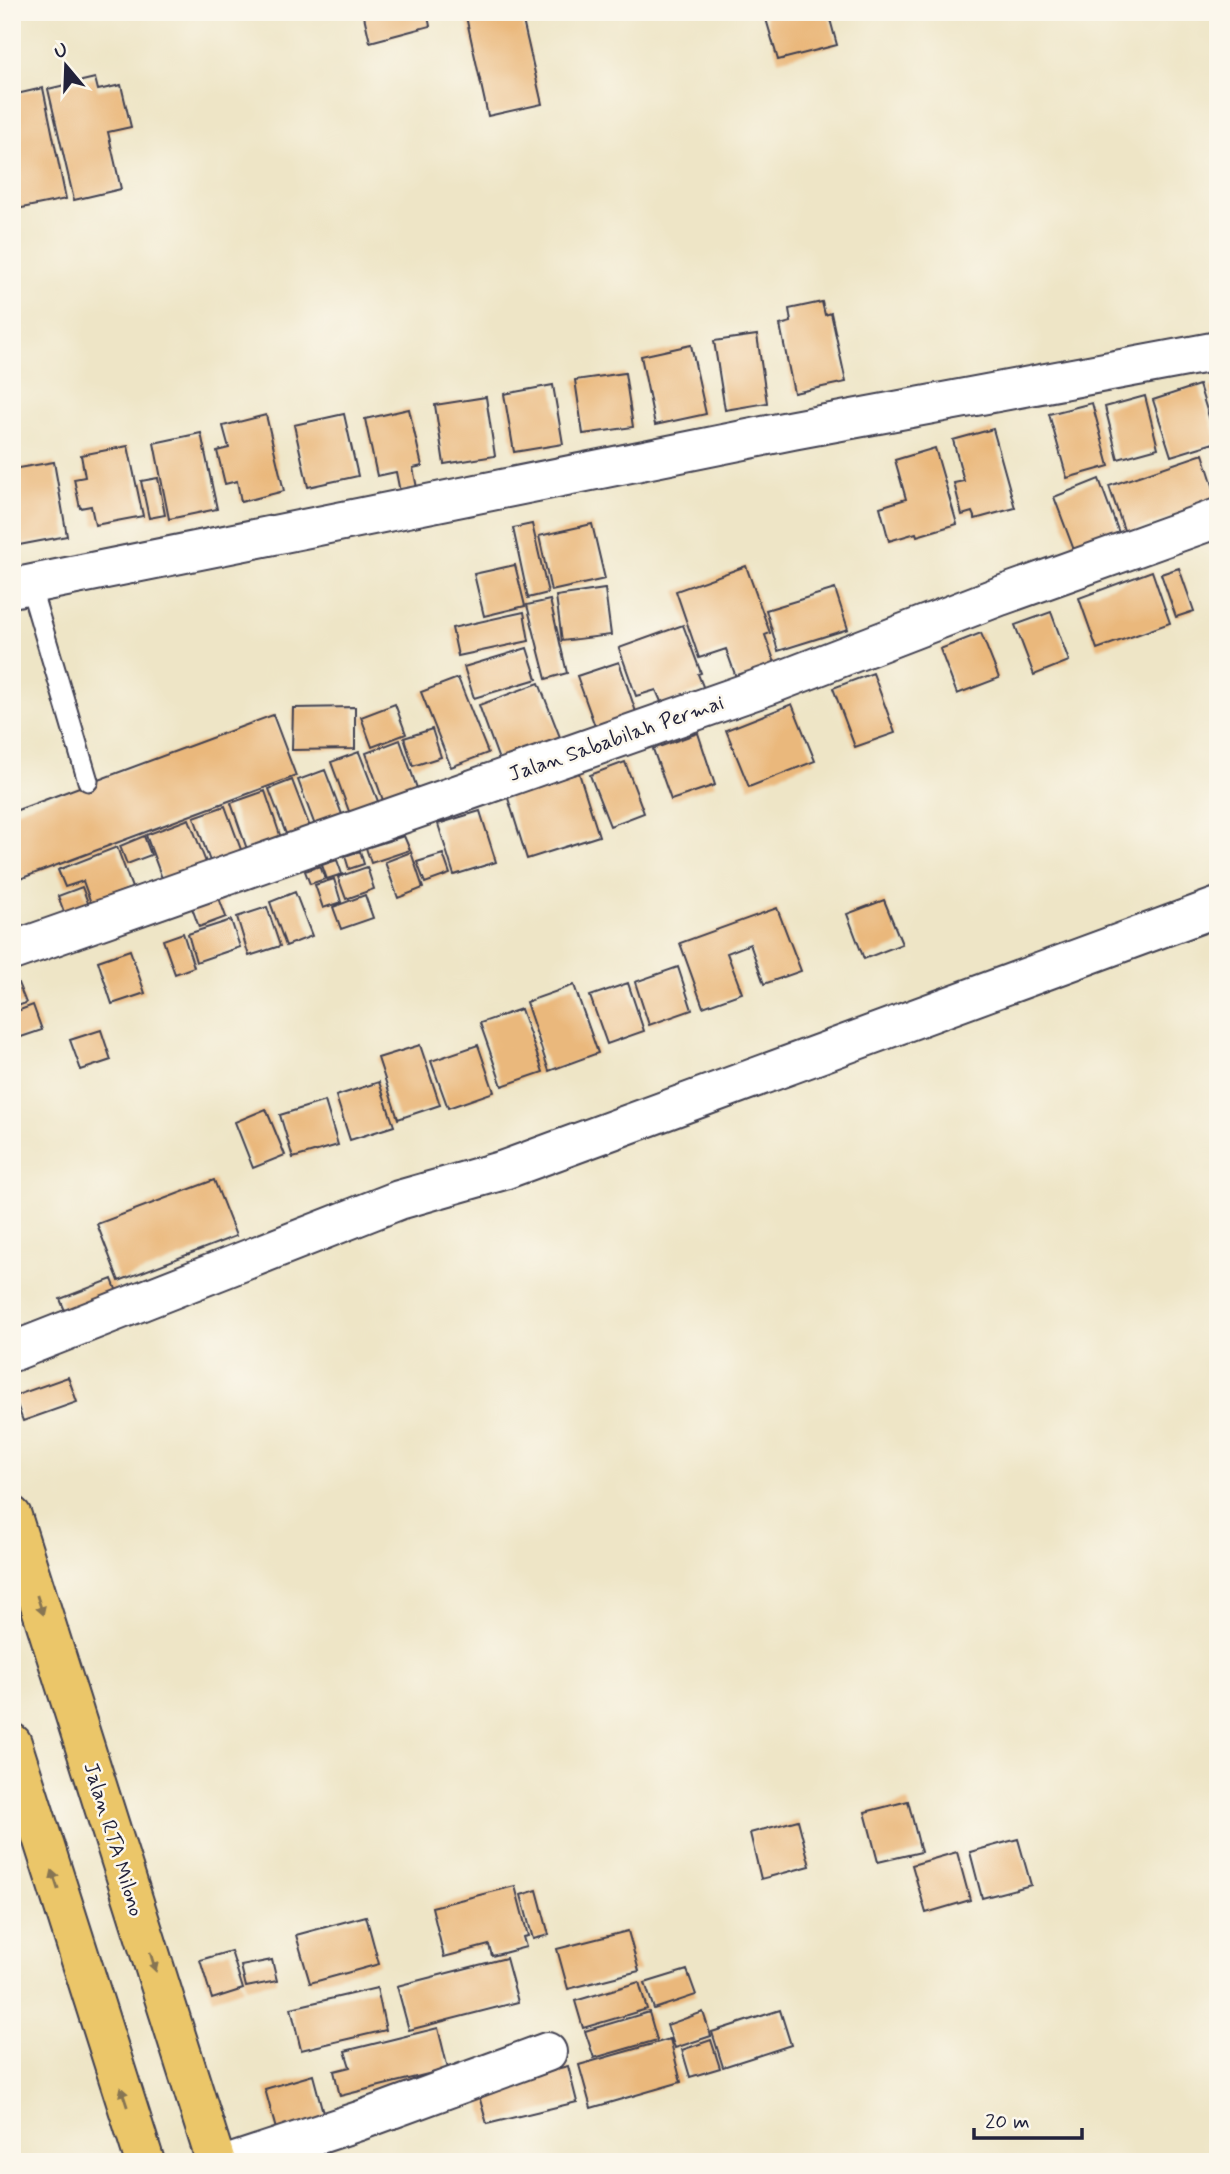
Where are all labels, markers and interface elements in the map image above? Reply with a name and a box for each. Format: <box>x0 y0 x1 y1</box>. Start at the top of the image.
north arrow <box>32 32 102 102</box>
text: U <box>51 38 71 65</box>
street label: Jalan Sababilah Permai <box>505 689 728 789</box>
one-way arrow <box>36 1594 46 1615</box>
street label: Jalan RTA Milono <box>76 1759 150 1920</box>
one-way arrow <box>49 1869 60 1890</box>
one-way arrow <box>148 1951 159 1972</box>
one-way arrow <box>118 2086 129 2107</box>
scale bar <box>974 2097 1083 2141</box>
text: 20 m <box>985 2108 1030 2136</box>

